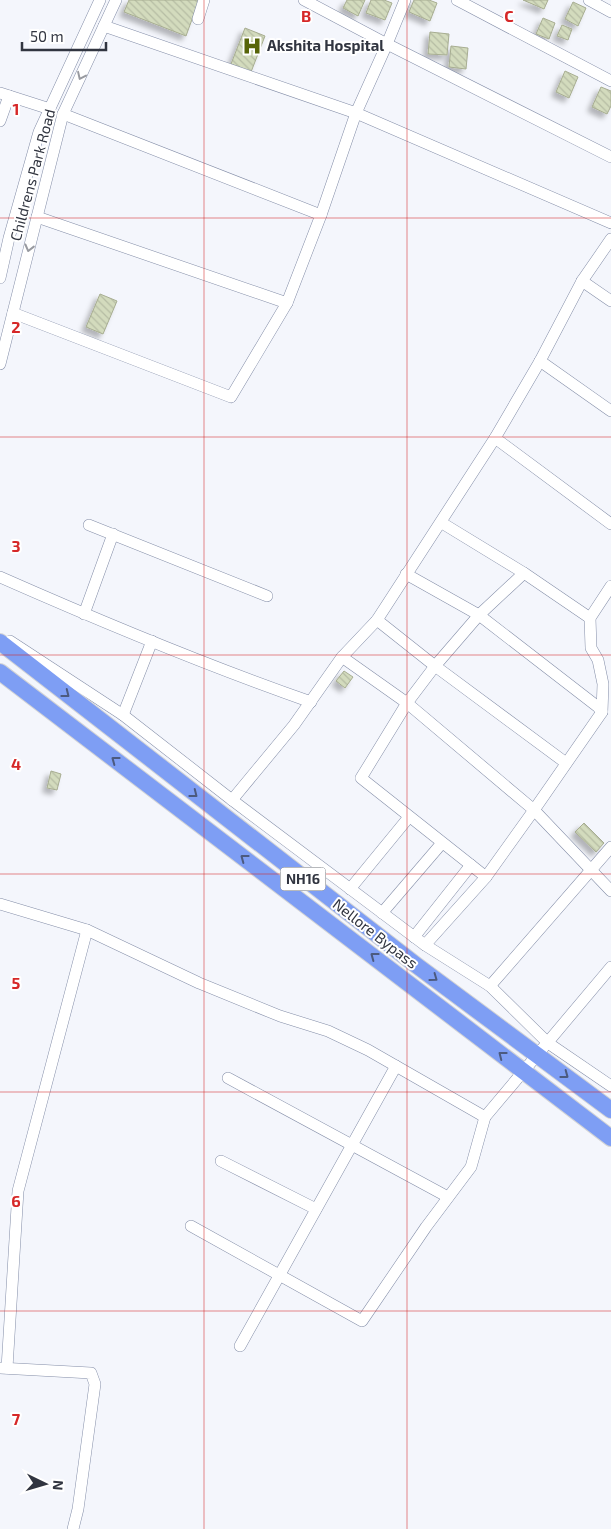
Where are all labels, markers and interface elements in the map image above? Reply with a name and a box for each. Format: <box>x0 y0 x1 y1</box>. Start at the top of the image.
text: B <box>301 6 311 25</box>
text: C <box>504 6 514 25</box>
scale bar <box>22 20 106 52</box>
text: 50 m <box>30 27 64 45</box>
hospital icon: Akshita Hospital <box>241 35 263 57</box>
place label: Akshita Hospital <box>267 36 384 54</box>
one-way arrow <box>77 71 87 80</box>
text: 1 <box>13 99 19 118</box>
street label: Childrens Park Road <box>6 107 58 243</box>
one-way arrow <box>25 243 35 251</box>
text: 2 <box>11 317 21 336</box>
text: 3 <box>11 536 21 555</box>
one-way arrow <box>60 688 69 696</box>
text: 4 <box>11 754 21 773</box>
one-way arrow <box>112 757 121 765</box>
one-way arrow <box>188 788 197 796</box>
one-way arrow <box>240 855 250 864</box>
road number: NH16 <box>280 868 326 891</box>
street label: Nellore Bypass <box>330 895 422 972</box>
one-way arrow <box>370 953 380 962</box>
one-way arrow <box>428 972 438 981</box>
text: 5 <box>12 973 21 992</box>
one-way arrow <box>499 1053 508 1061</box>
one-way arrow <box>559 1069 568 1077</box>
text: 6 <box>11 1191 21 1210</box>
text: 7 <box>12 1409 21 1428</box>
north arrow <box>20 1459 70 1509</box>
text: N <box>50 1479 67 1491</box>

